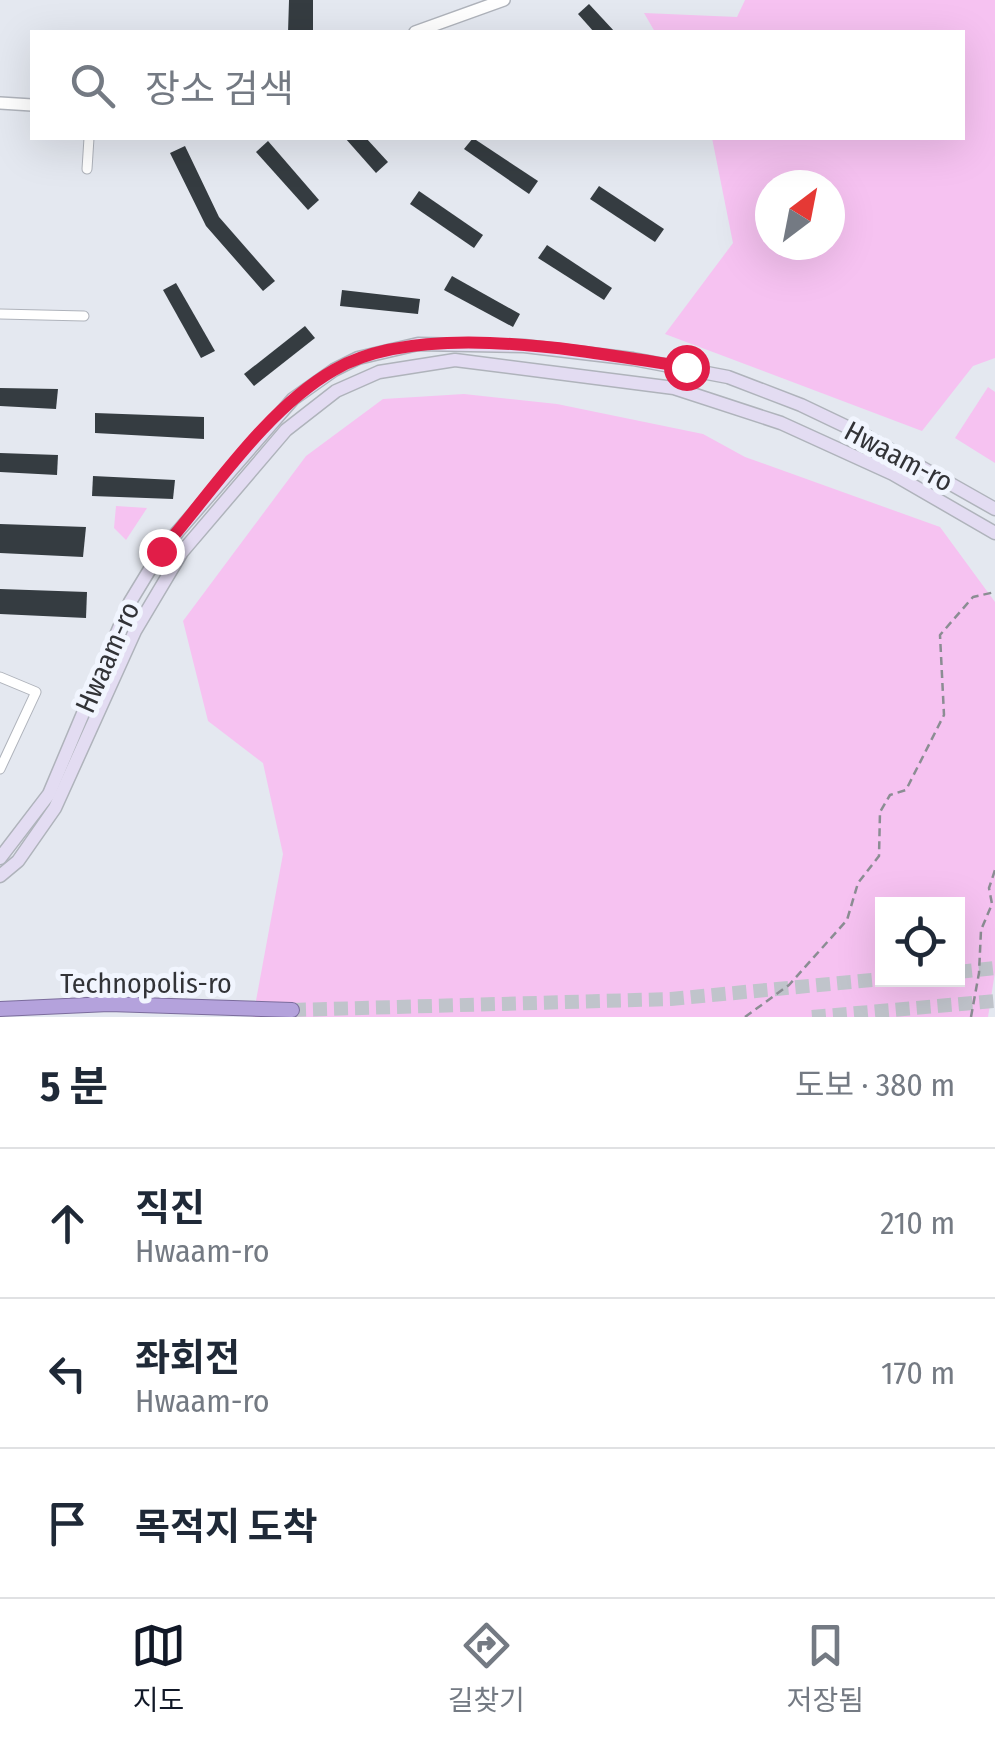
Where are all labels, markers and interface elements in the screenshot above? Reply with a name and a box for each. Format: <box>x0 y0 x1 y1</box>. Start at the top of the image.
search box <box>30 30 965 140</box>
icon: search <box>65 58 120 113</box>
text: 장소 검색 <box>145 66 294 112</box>
north arrow <box>755 170 845 260</box>
route start <box>664 345 710 391</box>
street label: Hwaam-ro <box>839 414 959 499</box>
route end <box>139 529 185 575</box>
street label: Hwaam-ro <box>68 597 146 718</box>
map controls <box>875 897 965 987</box>
button: locate <box>875 897 965 987</box>
street label: Technopolis-ro <box>60 967 232 1000</box>
text: 5 분 <box>40 1062 108 1112</box>
text: 도보 · 380 m <box>795 1066 955 1104</box>
text: 직진 <box>135 1185 205 1231</box>
icon: ahead <box>40 1196 95 1251</box>
text: 210 m <box>880 1204 955 1242</box>
text: Hwaam-ro <box>135 1232 270 1270</box>
text: 좌회전 <box>135 1335 240 1381</box>
icon: left <box>40 1346 95 1401</box>
text: 170 m <box>881 1354 955 1392</box>
text: Hwaam-ro <box>135 1382 270 1420</box>
icon: arrive <box>40 1496 95 1551</box>
text: 목적지 도착 <box>135 1504 318 1550</box>
tab: 지도 <box>131 1618 186 1718</box>
tab: 길찾기 <box>448 1618 525 1718</box>
tab: 저장됨 <box>787 1618 864 1718</box>

